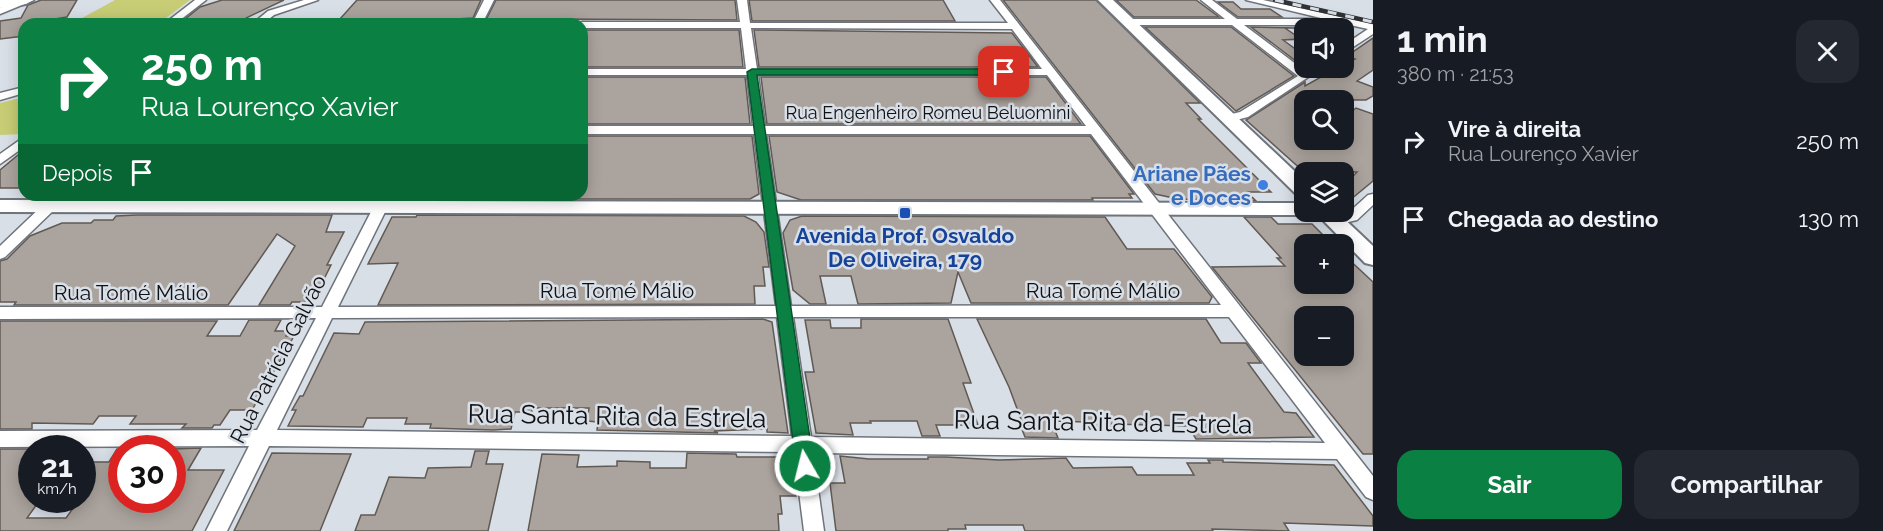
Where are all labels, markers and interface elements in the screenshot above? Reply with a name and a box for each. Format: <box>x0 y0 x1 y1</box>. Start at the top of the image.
map controls <box>1294 18 1354 366</box>
button: sound <box>1294 18 1354 78</box>
text: 1 min <box>1397 18 1488 60</box>
button: close <box>1796 20 1859 83</box>
text: 250 m <box>141 41 263 90</box>
icon: right <box>42 42 120 120</box>
pin <box>978 46 1029 97</box>
icon: arrive <box>987 55 1020 88</box>
text: 380 m · 21:53 <box>1397 62 1514 86</box>
button: search <box>1294 90 1354 150</box>
text: Rua Lourenço Xavier <box>141 91 398 122</box>
street label: Rua Engenheiro Romeu Beluomini <box>786 102 1070 123</box>
text: Vire à direita <box>1448 116 1581 142</box>
icon: right <box>1397 125 1430 158</box>
text: 250 m <box>1796 128 1859 154</box>
text: Rua Lourenço Xavier <box>1448 142 1639 166</box>
icon: arrive <box>125 156 158 189</box>
text: Depois <box>42 160 113 186</box>
place label: Ariane Pães e Doces <box>1133 161 1251 210</box>
button: layers <box>1294 162 1354 222</box>
marker: Ariane Pães e Doces <box>1256 178 1270 192</box>
icon: arrive <box>1397 203 1430 236</box>
marker: Avenida Prof. Osvaldo De Oliveira, 179 <box>898 206 912 220</box>
text: Chegada ao destino <box>1448 206 1658 232</box>
text: 130 m <box>1799 206 1859 232</box>
place label: Avenida Prof. Osvaldo De Oliveira, 179 <box>796 223 1015 272</box>
button: + <box>1294 234 1354 294</box>
street label: Rua Patrícia Galvão <box>225 271 331 447</box>
street label: Rua Tomé Málio <box>540 278 694 303</box>
street label: Rua Tomé Málio <box>1026 278 1180 303</box>
street label: Rua Tomé Málio <box>54 280 208 305</box>
button: − <box>1294 306 1354 366</box>
street label: Rua Santa Rita da Estrela <box>467 398 767 434</box>
street label: Rua Santa Rita da Estrela <box>953 404 1253 440</box>
position arrow <box>773 434 837 498</box>
speed limit sign: 30 <box>108 435 186 513</box>
text: 21 <box>41 449 73 484</box>
button: Sair <box>1397 450 1622 519</box>
button: Compartilhar <box>1634 450 1859 519</box>
text: km/h <box>37 480 77 498</box>

